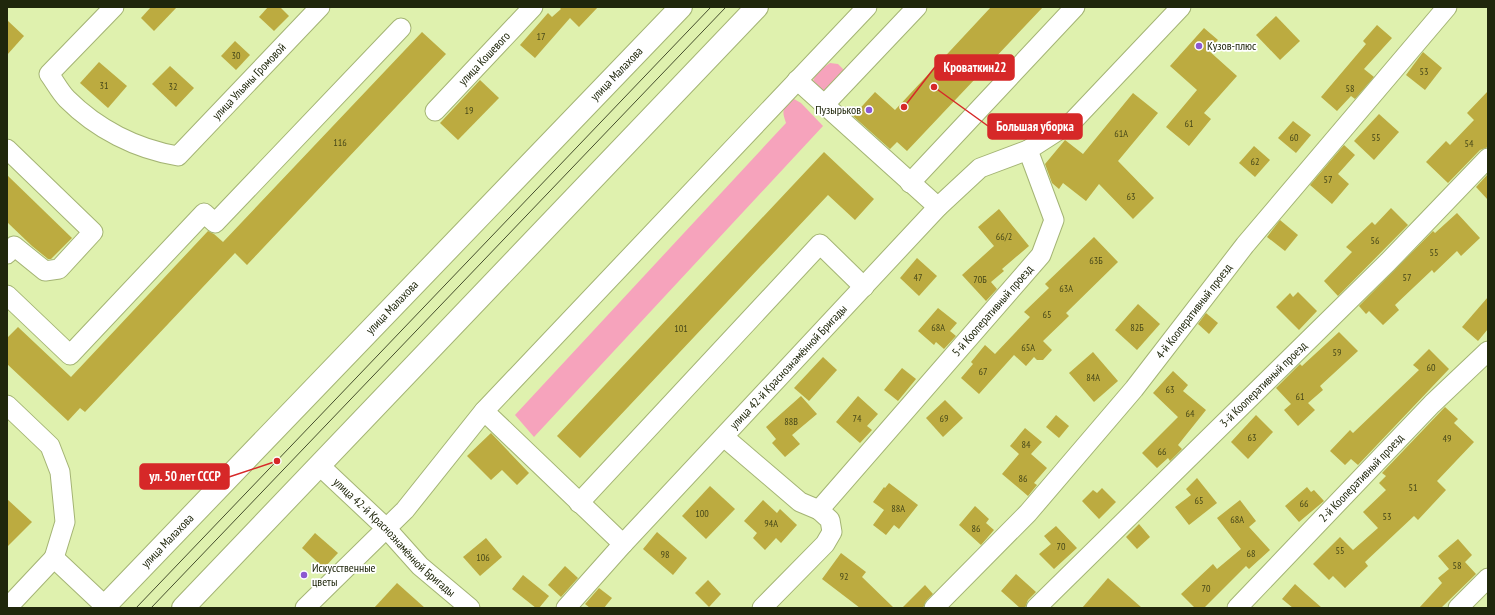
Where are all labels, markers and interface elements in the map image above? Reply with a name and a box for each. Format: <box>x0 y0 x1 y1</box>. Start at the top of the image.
street label: улица Кошевого <box>455 28 513 88</box>
house number: 17 <box>537 30 546 43</box>
place label: Кузов-плюс <box>1207 38 1257 53</box>
street label: улица Ульяны Громовой <box>209 40 289 122</box>
marker: Кузов-плюс <box>1194 41 1204 51</box>
street label: улица Малахова <box>587 43 646 104</box>
house number: 30 <box>232 49 241 62</box>
callout: Кроваткин22 <box>935 55 1014 80</box>
text: Кроваткин22 <box>944 59 1007 76</box>
house number: 53 <box>1420 65 1429 78</box>
house number: 31 <box>100 79 109 92</box>
house number: 32 <box>169 80 178 93</box>
house number: 58 <box>1346 82 1355 95</box>
place label: Пузырьков <box>815 102 861 117</box>
house number: 19 <box>465 104 474 117</box>
marker: Пузырьков <box>864 105 874 115</box>
callout: Большая уборка <box>988 114 1082 139</box>
house number: 61 <box>1185 117 1194 130</box>
text: Большая уборка <box>996 118 1074 135</box>
house number: 61А <box>1114 127 1128 140</box>
house number: 60 <box>1290 131 1299 144</box>
house number: 55 <box>1372 131 1381 144</box>
house number: 116 <box>333 136 347 149</box>
house number: 54 <box>1465 137 1474 150</box>
house number: 62 <box>1251 155 1260 168</box>
house number: 57 <box>1324 173 1333 186</box>
house number: 63 <box>1127 190 1136 203</box>
house number: 66/2 <box>996 230 1012 243</box>
house number: 56 <box>1371 234 1380 247</box>
house number: 55 <box>1430 246 1439 259</box>
house number: 63Б <box>1089 254 1103 267</box>
street label: 4-й Кооперативный проезд <box>1152 260 1235 361</box>
street label: 5-й Кооперативный проезд <box>948 261 1036 359</box>
house number: 47 <box>914 271 923 284</box>
house number: 57 <box>1403 271 1412 284</box>
house number: 70Б <box>973 273 987 286</box>
street label: улица Малахова <box>362 277 421 337</box>
house number: 63А <box>1059 282 1073 295</box>
street label: улица 42-й Краснознамённой Бригады <box>726 301 850 432</box>
house number: 65 <box>1043 308 1052 321</box>
house number: 68А <box>931 321 945 334</box>
house number: 82Б <box>1130 321 1144 334</box>
house number: 101 <box>674 322 688 335</box>
street label: 3-й Кооперативный проезд <box>1216 337 1310 430</box>
house number: 65А <box>1021 341 1035 354</box>
house number: 59 <box>1333 346 1342 359</box>
house number: 60 <box>1427 361 1436 374</box>
house number: 67 <box>979 365 988 378</box>
house number: 84А <box>1086 371 1100 384</box>
house number: 63 <box>1166 383 1175 396</box>
house number: 61 <box>1296 390 1305 403</box>
house number: 64 <box>1186 407 1195 420</box>
house number: 74 <box>853 412 862 425</box>
house number: 69 <box>940 412 949 425</box>
house number: 88В <box>784 415 798 428</box>
street label: 2-й Кооперативный проезд <box>1315 430 1407 525</box>
house number: 63 <box>1248 431 1257 444</box>
house number: 49 <box>1443 432 1452 445</box>
house number: 84 <box>1022 438 1031 451</box>
house number: 66 <box>1158 445 1167 458</box>
callout: ул. 50 лет СССР <box>140 464 229 489</box>
text: ул. 50 лет СССР <box>148 468 221 485</box>
house number: 86 <box>1019 472 1028 485</box>
street label: улица 42-й Краснознамённой Бригады <box>330 474 459 600</box>
house number: 51 <box>1409 481 1418 494</box>
house number: 65 <box>1195 494 1204 507</box>
house number: 66 <box>1300 497 1309 510</box>
house number: 88А <box>891 502 905 515</box>
house number: 100 <box>695 507 709 520</box>
street label: улица Малахова <box>138 510 197 571</box>
house number: 53 <box>1383 510 1392 523</box>
house number: 68А <box>1230 513 1244 526</box>
house number: 94А <box>764 517 778 530</box>
house number: 86 <box>972 522 981 535</box>
house number: 70 <box>1057 540 1066 553</box>
house number: 55 <box>1336 544 1345 557</box>
house number: 68 <box>1247 547 1256 560</box>
house number: 98 <box>661 548 670 561</box>
house number: 106 <box>476 551 490 564</box>
house number: 58 <box>1453 559 1462 572</box>
place label: Искусственные цветы <box>312 560 376 589</box>
marker: Искусственные цветы <box>299 570 309 580</box>
house number: 92 <box>840 570 849 583</box>
house number: 70 <box>1202 582 1211 595</box>

